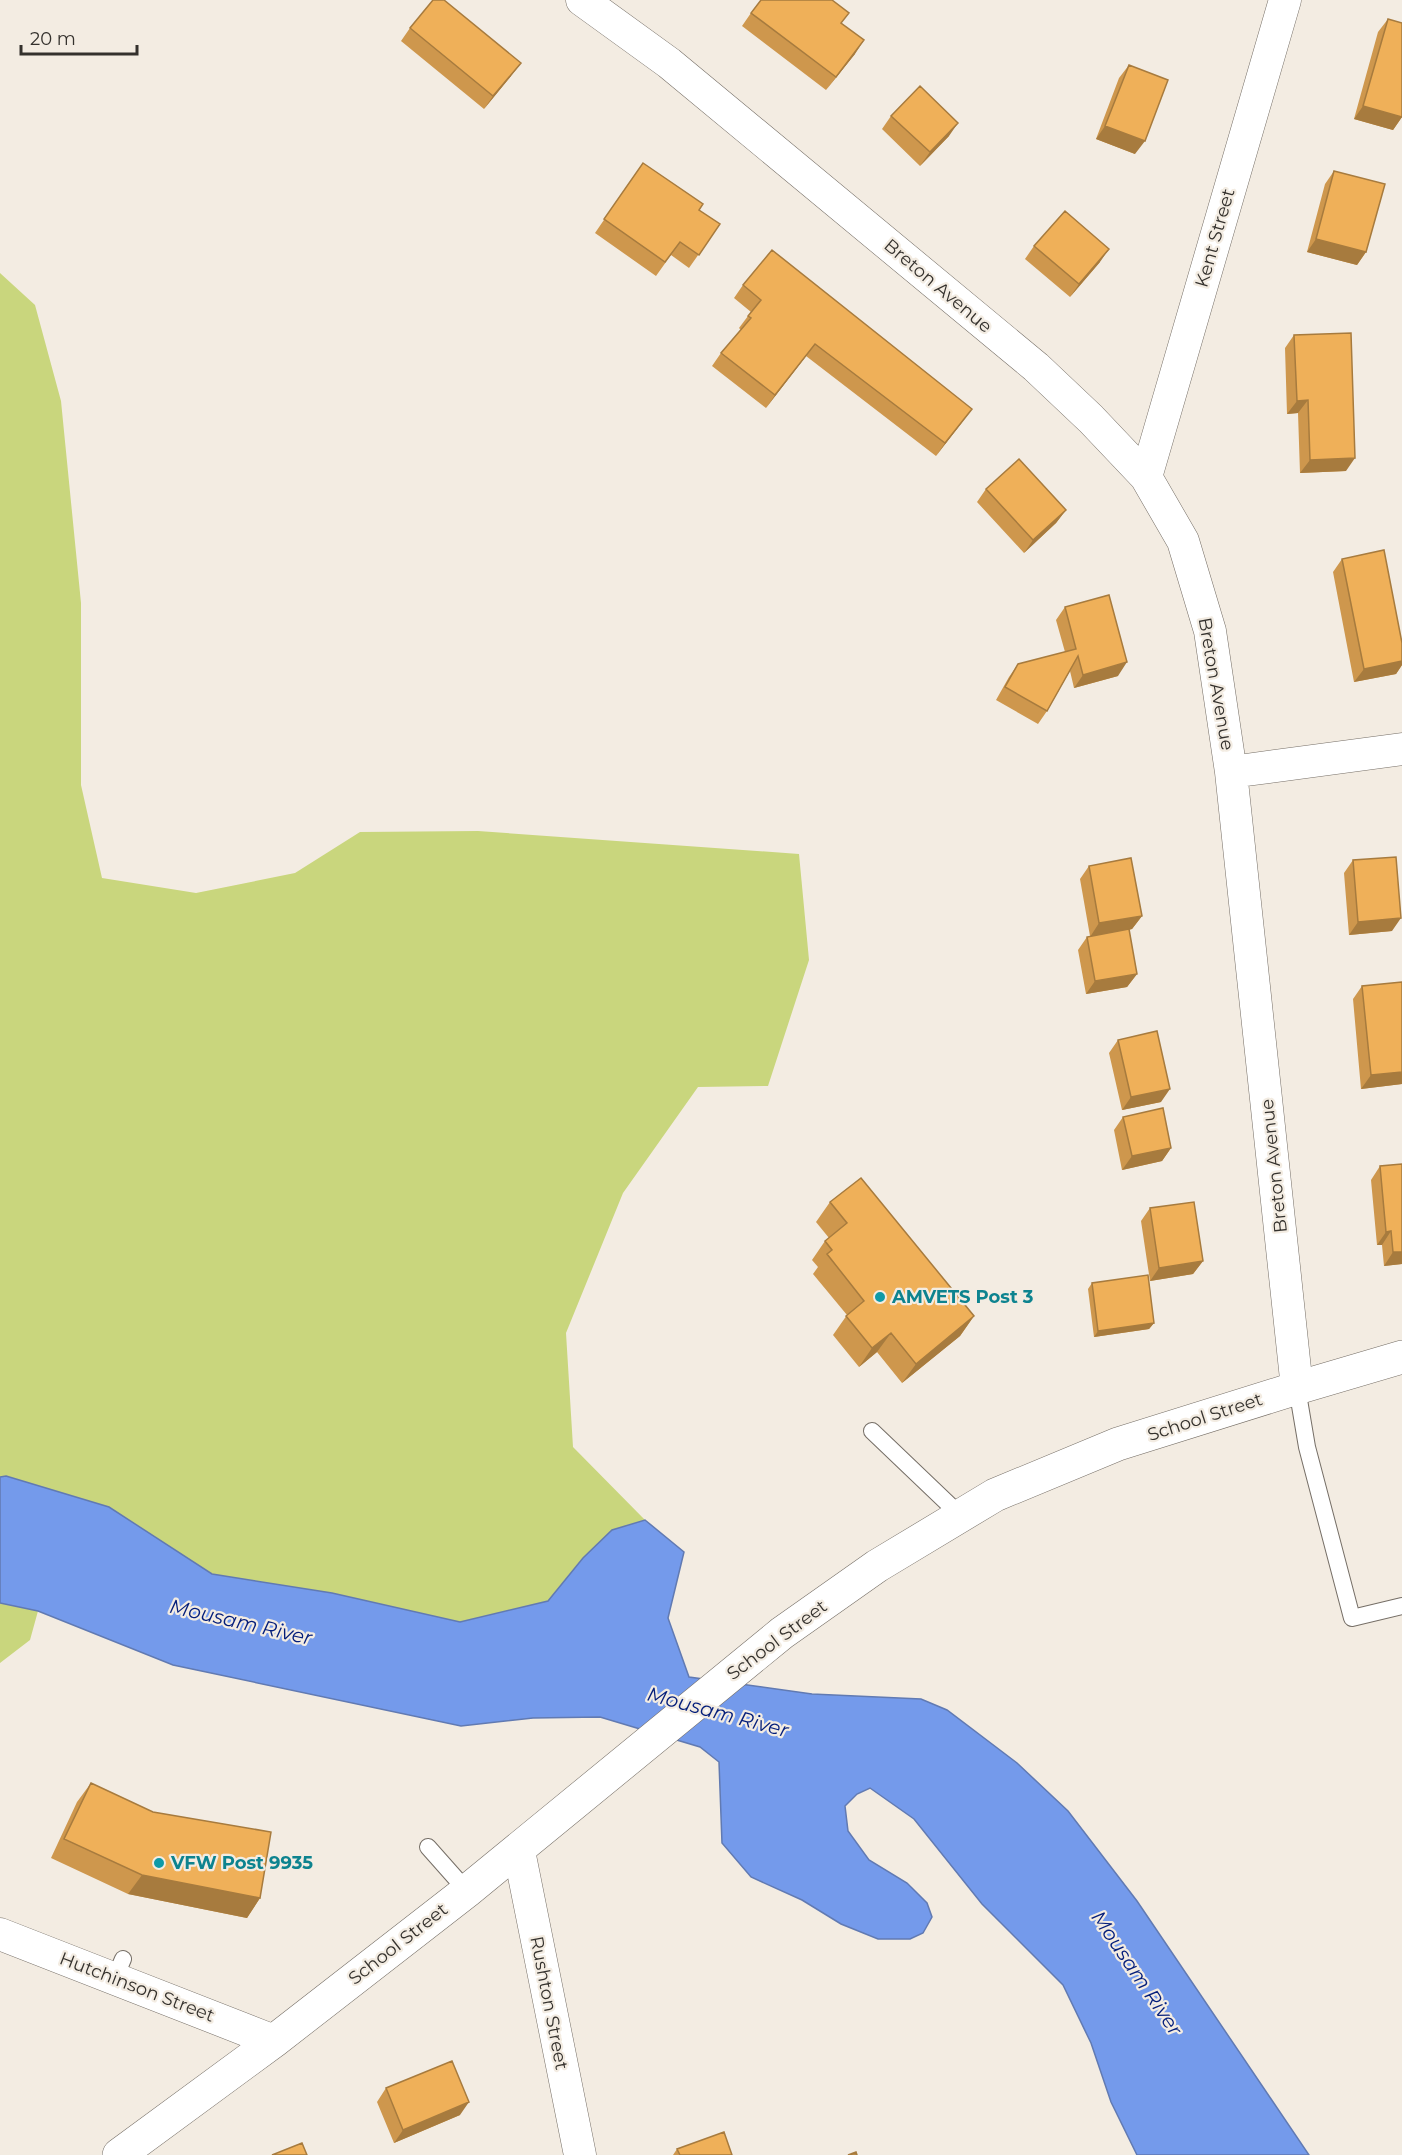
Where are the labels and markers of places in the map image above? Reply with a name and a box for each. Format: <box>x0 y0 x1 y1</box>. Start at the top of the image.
place label: AMVETS Post 3 <box>891 1286 1034 1308</box>
marker: AMVETS Post 3 <box>873 1290 887 1304</box>
place label: VFW Post 9935 <box>170 1852 313 1874</box>
marker: VFW Post 9935 <box>152 1856 166 1870</box>

